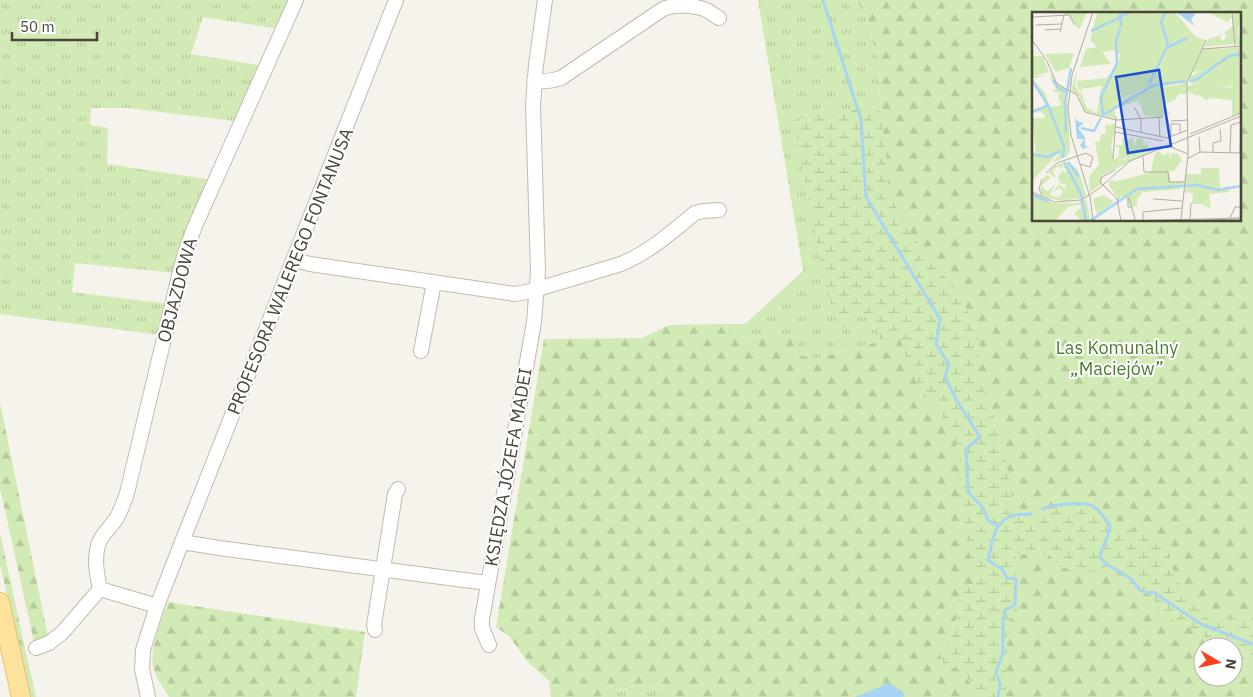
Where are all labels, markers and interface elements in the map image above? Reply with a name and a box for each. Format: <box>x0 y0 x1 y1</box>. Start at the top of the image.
scale bar <box>12 10 98 42</box>
inset map <box>1032 12 1240 221</box>
text: 50 m <box>20 17 55 36</box>
street label: PROFESORA WALEREGO FONTANUSA <box>222 124 358 418</box>
street label: OBJAZDOWA <box>152 235 202 345</box>
park label: Las Komunalny „Maciejów” <box>1056 336 1178 380</box>
street label: KSIĘDZA JÓZEFA MADEI <box>479 366 537 568</box>
north arrow <box>1193 637 1243 687</box>
text: N <box>1221 658 1241 670</box>

